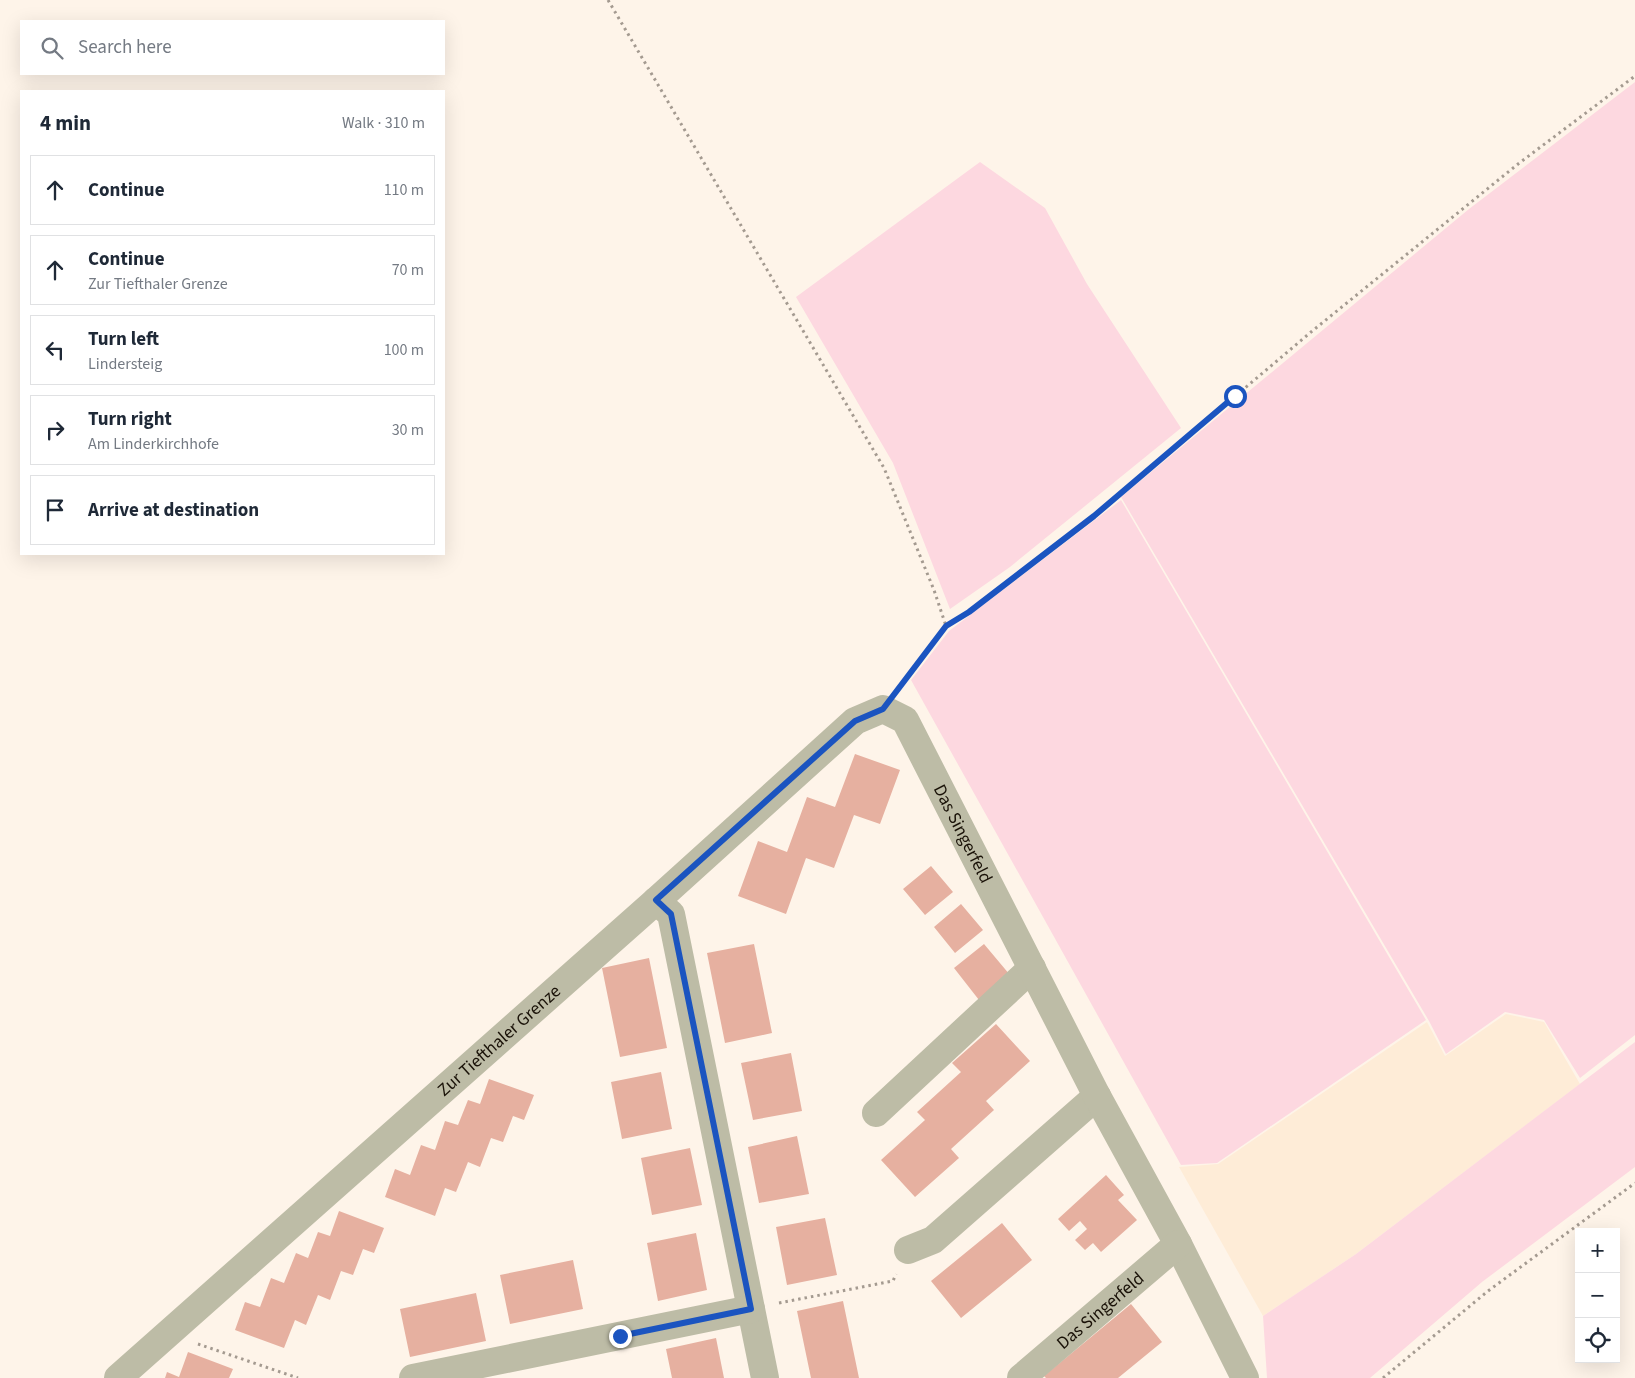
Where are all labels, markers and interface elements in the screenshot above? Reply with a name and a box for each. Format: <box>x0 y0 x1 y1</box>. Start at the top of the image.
search box <box>20 20 445 75</box>
icon: search <box>38 34 66 62</box>
text: Search here <box>78 34 172 61</box>
text: 4 min <box>40 108 91 138</box>
text: Walk · 310 m <box>342 112 425 134</box>
icon: ahead <box>41 176 69 204</box>
text: Continue <box>88 177 165 204</box>
text: 110 m <box>384 179 424 201</box>
text: Continue <box>88 246 165 273</box>
icon: ahead <box>41 256 69 284</box>
text: 70 m <box>392 259 424 281</box>
text: Zur Tiefthaler Grenze <box>88 273 228 295</box>
text: Turn left <box>88 326 159 353</box>
icon: left <box>41 336 69 364</box>
text: 100 m <box>384 339 424 361</box>
text: Lindersteig <box>88 353 162 375</box>
route start <box>1224 385 1247 408</box>
text: Turn right <box>88 406 172 433</box>
icon: right <box>41 416 69 444</box>
text: 30 m <box>392 419 424 441</box>
text: Am Linderkirchhofe <box>88 433 219 455</box>
icon: arrive <box>41 496 69 524</box>
text: Arrive at destination <box>88 497 259 524</box>
street label: Das Singerfeld <box>927 780 998 888</box>
street label: Zur Tiefthaler Grenze <box>432 979 566 1102</box>
map controls <box>1575 1228 1620 1363</box>
button: + <box>1575 1228 1620 1273</box>
street label: Das Singerfeld <box>1051 1266 1150 1355</box>
button: − <box>1575 1273 1620 1318</box>
button: locate <box>1575 1318 1620 1363</box>
route end <box>609 1325 632 1348</box>

